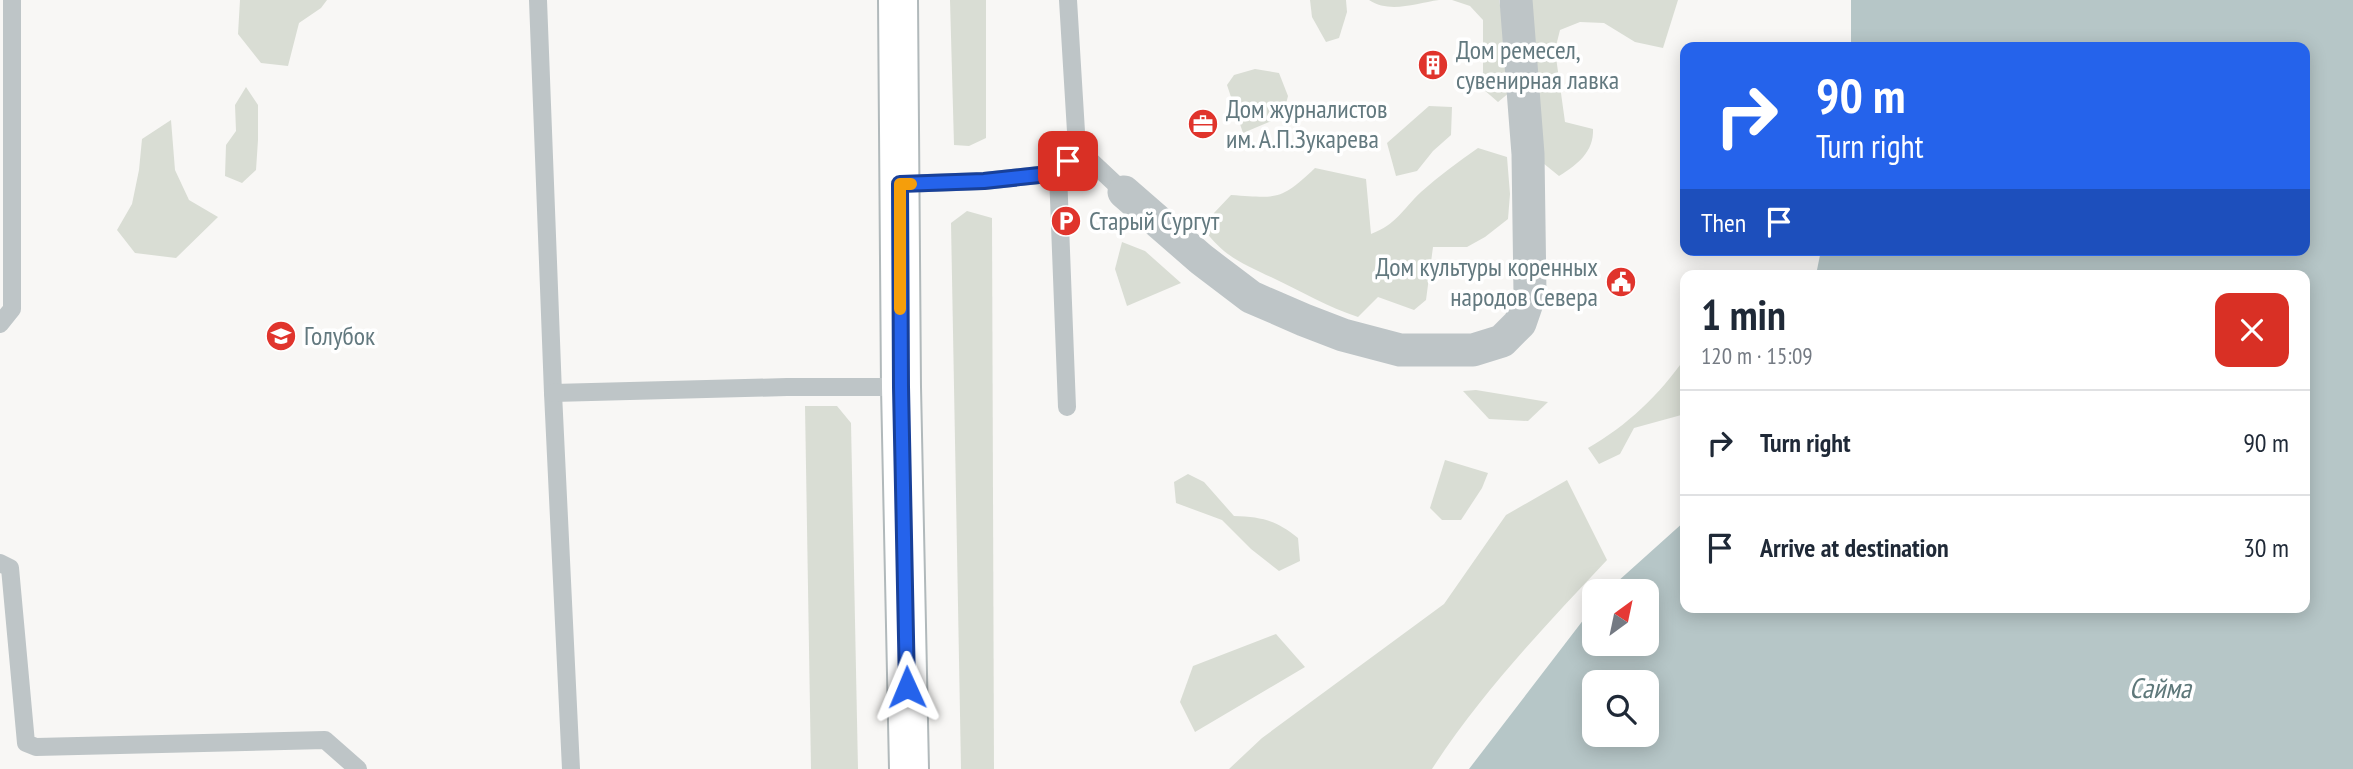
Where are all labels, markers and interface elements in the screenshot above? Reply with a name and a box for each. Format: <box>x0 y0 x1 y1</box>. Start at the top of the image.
place label: Дом ремесел, сувенирная лавка <box>1456 33 1619 96</box>
building icon: Дом ремесел, сувенирная лавка <box>1416 48 1450 82</box>
text: 90 m <box>1816 63 1905 127</box>
icon: right <box>1701 70 1792 161</box>
place label: Дом журналистов им. А.П.Зукарева <box>1226 92 1387 155</box>
office icon: Дом журналистов им. А.П.Зукарева <box>1186 107 1220 141</box>
text: Turn right <box>1816 125 1924 167</box>
pin <box>1038 131 1098 191</box>
icon: arrive <box>1049 142 1087 180</box>
icon: arrive <box>1760 203 1798 241</box>
parking icon: Старый Сургут <box>1049 204 1083 238</box>
place label: Старый Сургут <box>1089 204 1220 237</box>
text: Then <box>1701 206 1746 239</box>
place label: Дом культуры коренных народов Севера <box>1376 250 1598 313</box>
public building icon: Дом культуры коренных народов Севера <box>1604 265 1638 299</box>
text: 1 min <box>1701 287 1786 342</box>
button: close <box>2215 293 2289 367</box>
school or university icon: Голубок <box>264 319 298 353</box>
place label: Голубок <box>304 319 375 352</box>
text: 120 m · 15:09 <box>1701 341 1813 370</box>
icon: right <box>1701 424 1739 462</box>
text: Turn right <box>1760 426 1851 459</box>
text: 90 m <box>2243 426 2289 459</box>
icon: arrive <box>1701 529 1739 567</box>
text: Arrive at destination <box>1760 531 1949 564</box>
text: 30 m <box>2243 531 2289 564</box>
north arrow <box>1582 579 1659 656</box>
map controls <box>1582 579 1659 747</box>
position arrow <box>870 650 944 724</box>
water label: Сайма <box>2129 669 2193 706</box>
button: search <box>1582 670 1659 747</box>

